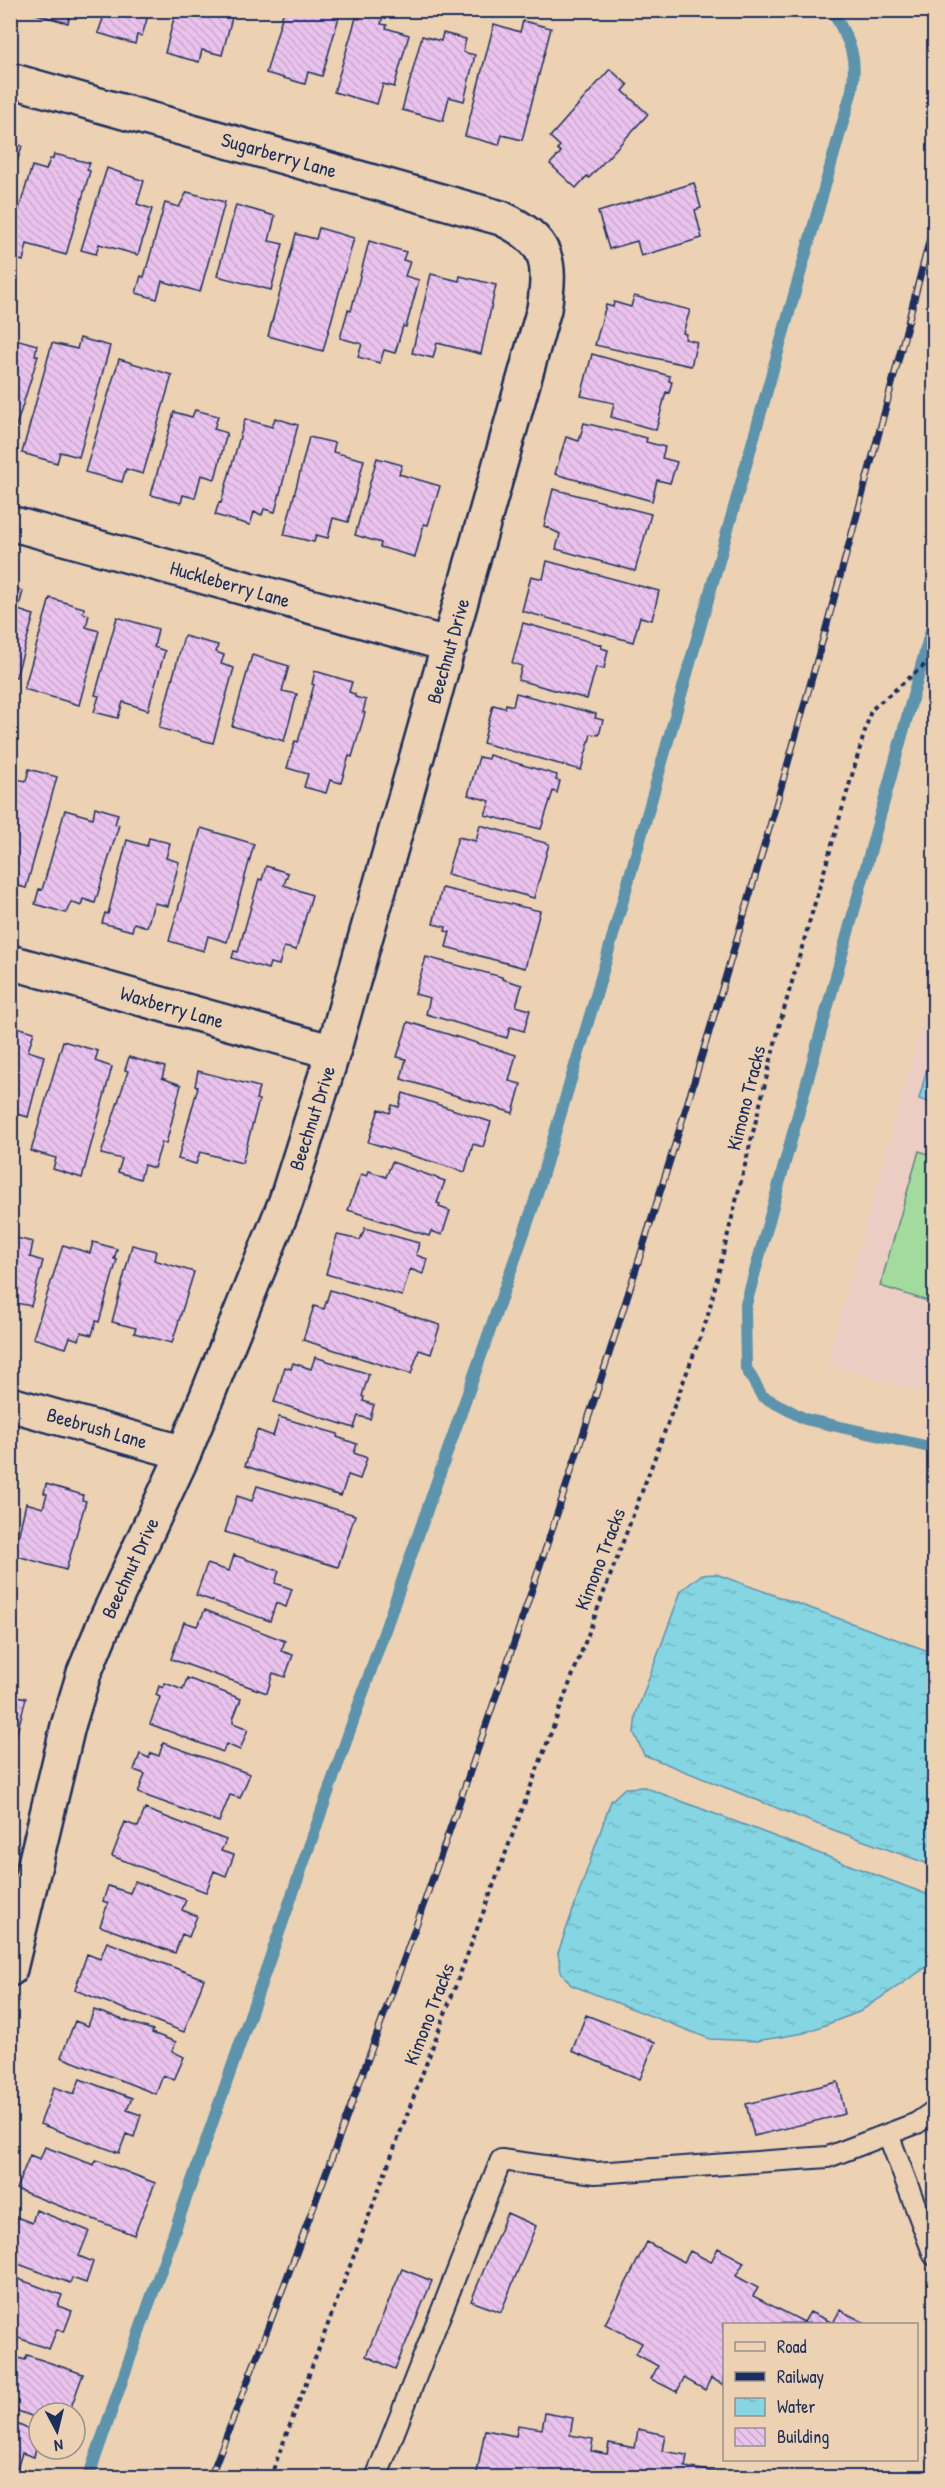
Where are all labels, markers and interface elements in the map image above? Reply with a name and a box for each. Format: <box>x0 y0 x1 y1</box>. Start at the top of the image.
street label: Sugarberry Lane <box>218 125 340 184</box>
street label: Huckleberry Lane <box>167 554 293 614</box>
street label: Beechnut Drive <box>420 595 475 707</box>
street label: Waxberry Lane <box>117 979 227 1034</box>
street label: Kimono Tracks <box>719 1042 772 1153</box>
street label: Beechnut Drive <box>282 1062 341 1174</box>
street label: Beebrush Lane <box>44 1400 150 1455</box>
street label: Kimono Tracks <box>568 1504 631 1614</box>
street label: Beechnut Drive <box>94 1513 165 1623</box>
street label: Kimono Tracks <box>397 1959 460 2069</box>
legend <box>723 2323 918 2461</box>
text: Road <box>777 2334 807 2359</box>
text: Railway <box>777 2364 824 2389</box>
text: Water <box>777 2394 815 2419</box>
north arrow <box>27 2401 87 2461</box>
text: Building <box>777 2424 829 2449</box>
text: N <box>53 2434 64 2457</box>

